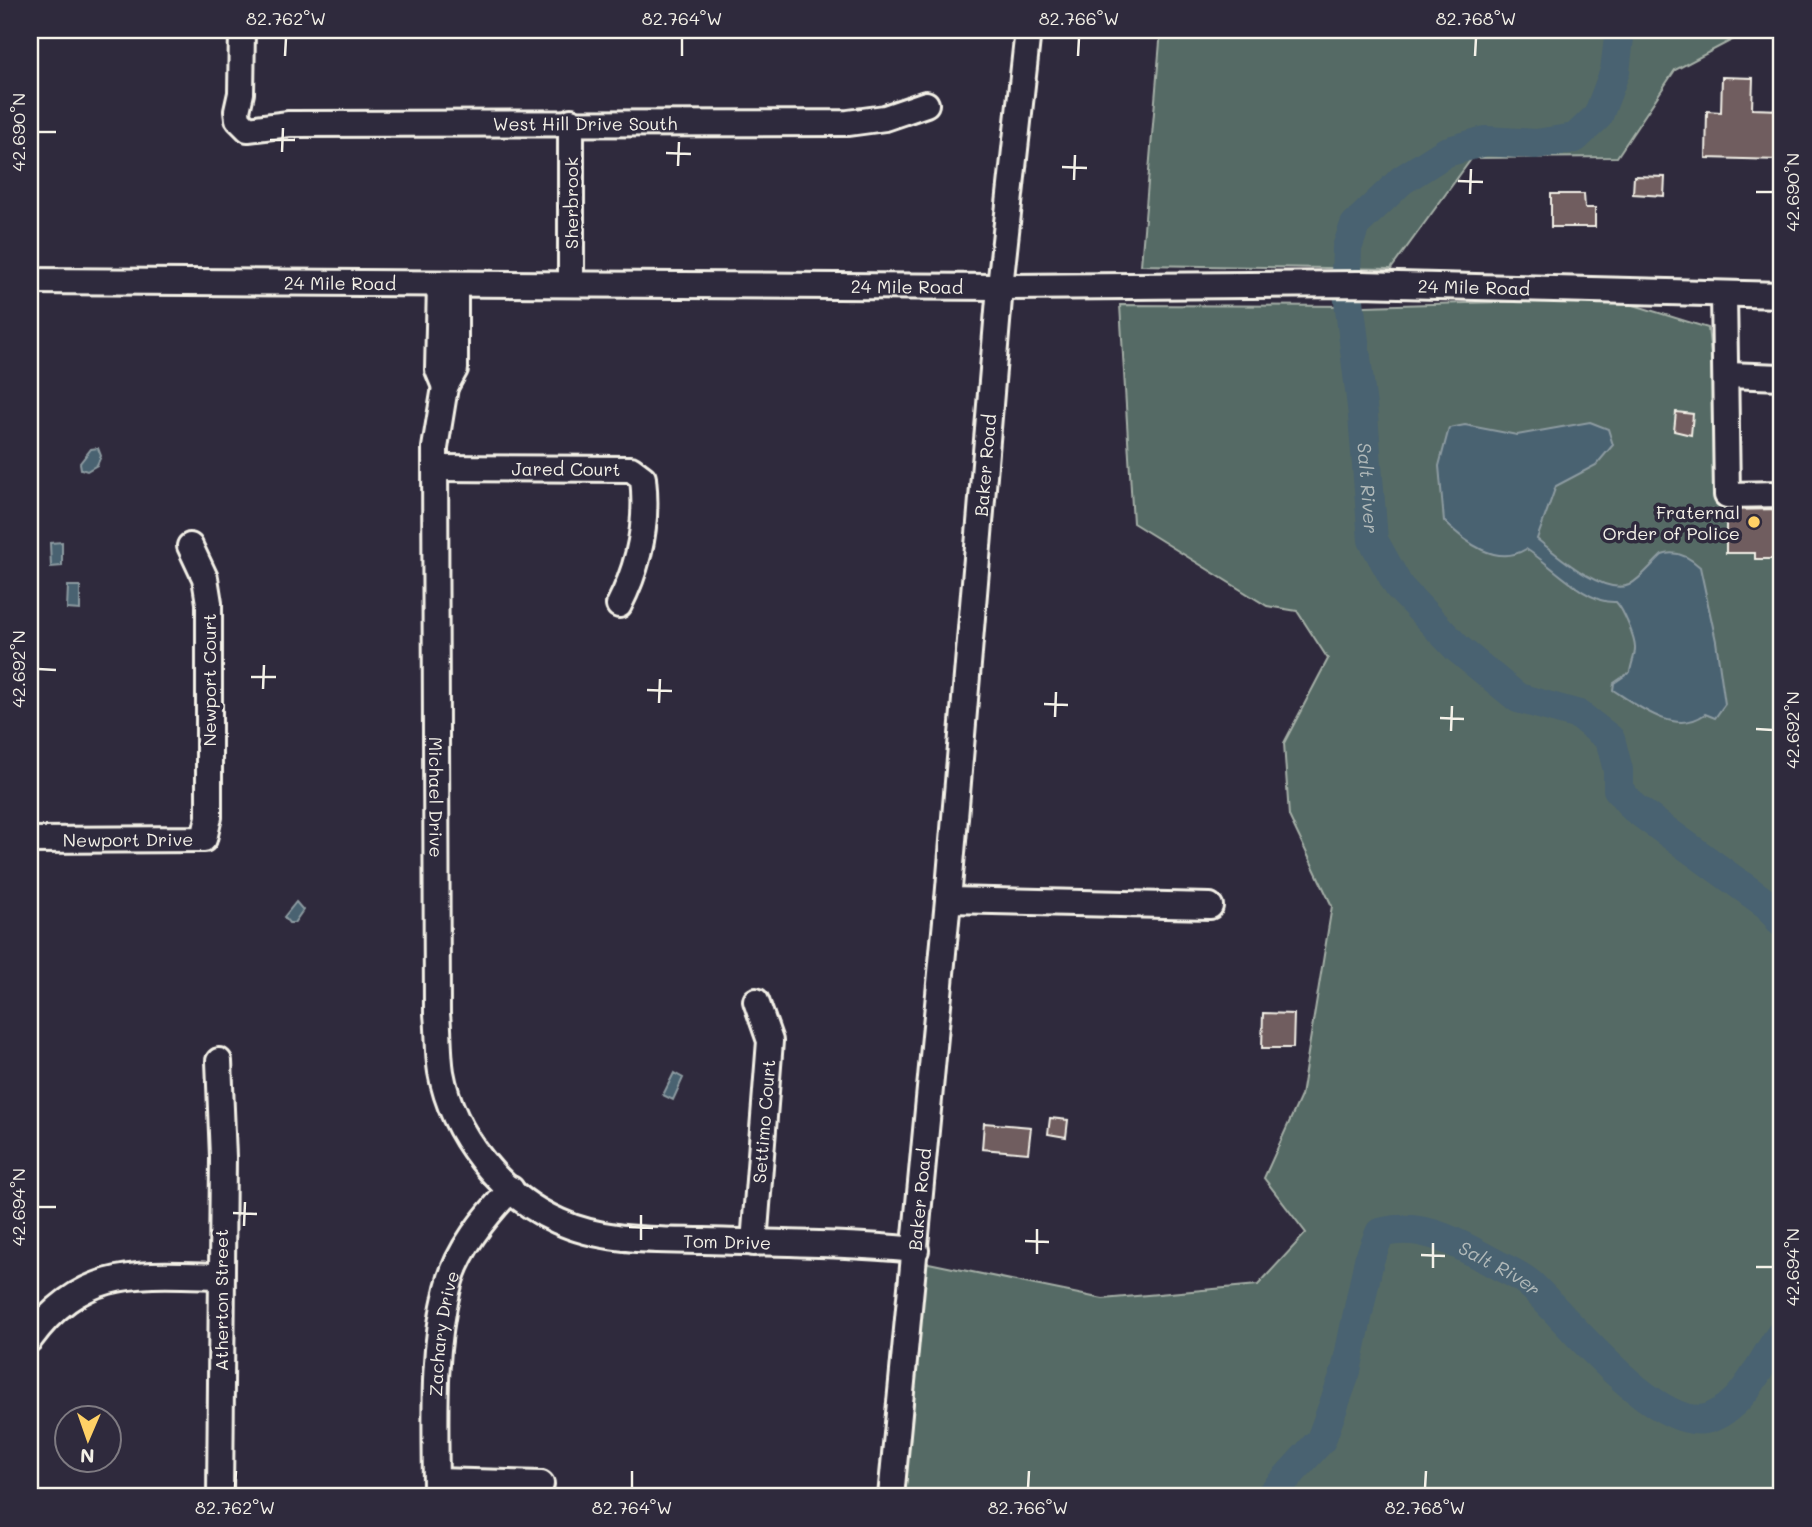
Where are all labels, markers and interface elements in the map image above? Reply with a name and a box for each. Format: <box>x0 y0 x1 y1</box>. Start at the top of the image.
text: 82.762°W <box>246 6 326 30</box>
text: 82.764°W <box>642 6 722 30</box>
text: 82.766°W <box>1039 6 1119 30</box>
text: 82.768°W <box>1436 6 1516 30</box>
text: 42.690°N <box>6 93 30 171</box>
street label: West Hill Drive South <box>493 111 677 136</box>
text: 42.690°N <box>1780 153 1804 231</box>
street label: Sherbrook <box>559 157 583 249</box>
street label: 24 Mile Road <box>284 271 396 295</box>
street label: 24 Mile Road <box>851 274 963 299</box>
street label: 24 Mile Road <box>1417 274 1531 300</box>
street label: Baker Road <box>969 413 1001 518</box>
water label: Salt River <box>1353 441 1385 534</box>
street label: Jared Court <box>512 456 620 481</box>
place label: Fraternal Order of Police <box>1602 500 1740 545</box>
marker: Fraternal Order of Police <box>1746 514 1762 530</box>
street label: Newport Court <box>197 613 221 747</box>
text: 42.692°N <box>6 630 30 708</box>
text: 42.692°N <box>1780 691 1804 769</box>
street label: Michael Drive <box>424 737 448 858</box>
street label: Newport Drive <box>63 827 193 852</box>
street label: Settimo Court <box>747 1059 780 1184</box>
street label: Baker Road <box>903 1147 936 1252</box>
text: 42.694°N <box>6 1168 30 1246</box>
text: 42.694°N <box>1780 1228 1804 1306</box>
street label: Atherton Street <box>209 1229 233 1371</box>
street label: Tom Drive <box>683 1229 771 1255</box>
water label: Salt River <box>1455 1234 1547 1301</box>
street label: Zachary Drive <box>424 1267 465 1397</box>
north arrow <box>52 1404 122 1474</box>
text: N <box>80 1444 95 1469</box>
text: 82.762°W <box>195 1495 275 1519</box>
text: 82.764°W <box>592 1495 672 1519</box>
text: 82.766°W <box>988 1495 1068 1519</box>
text: 82.768°W <box>1385 1495 1465 1519</box>

